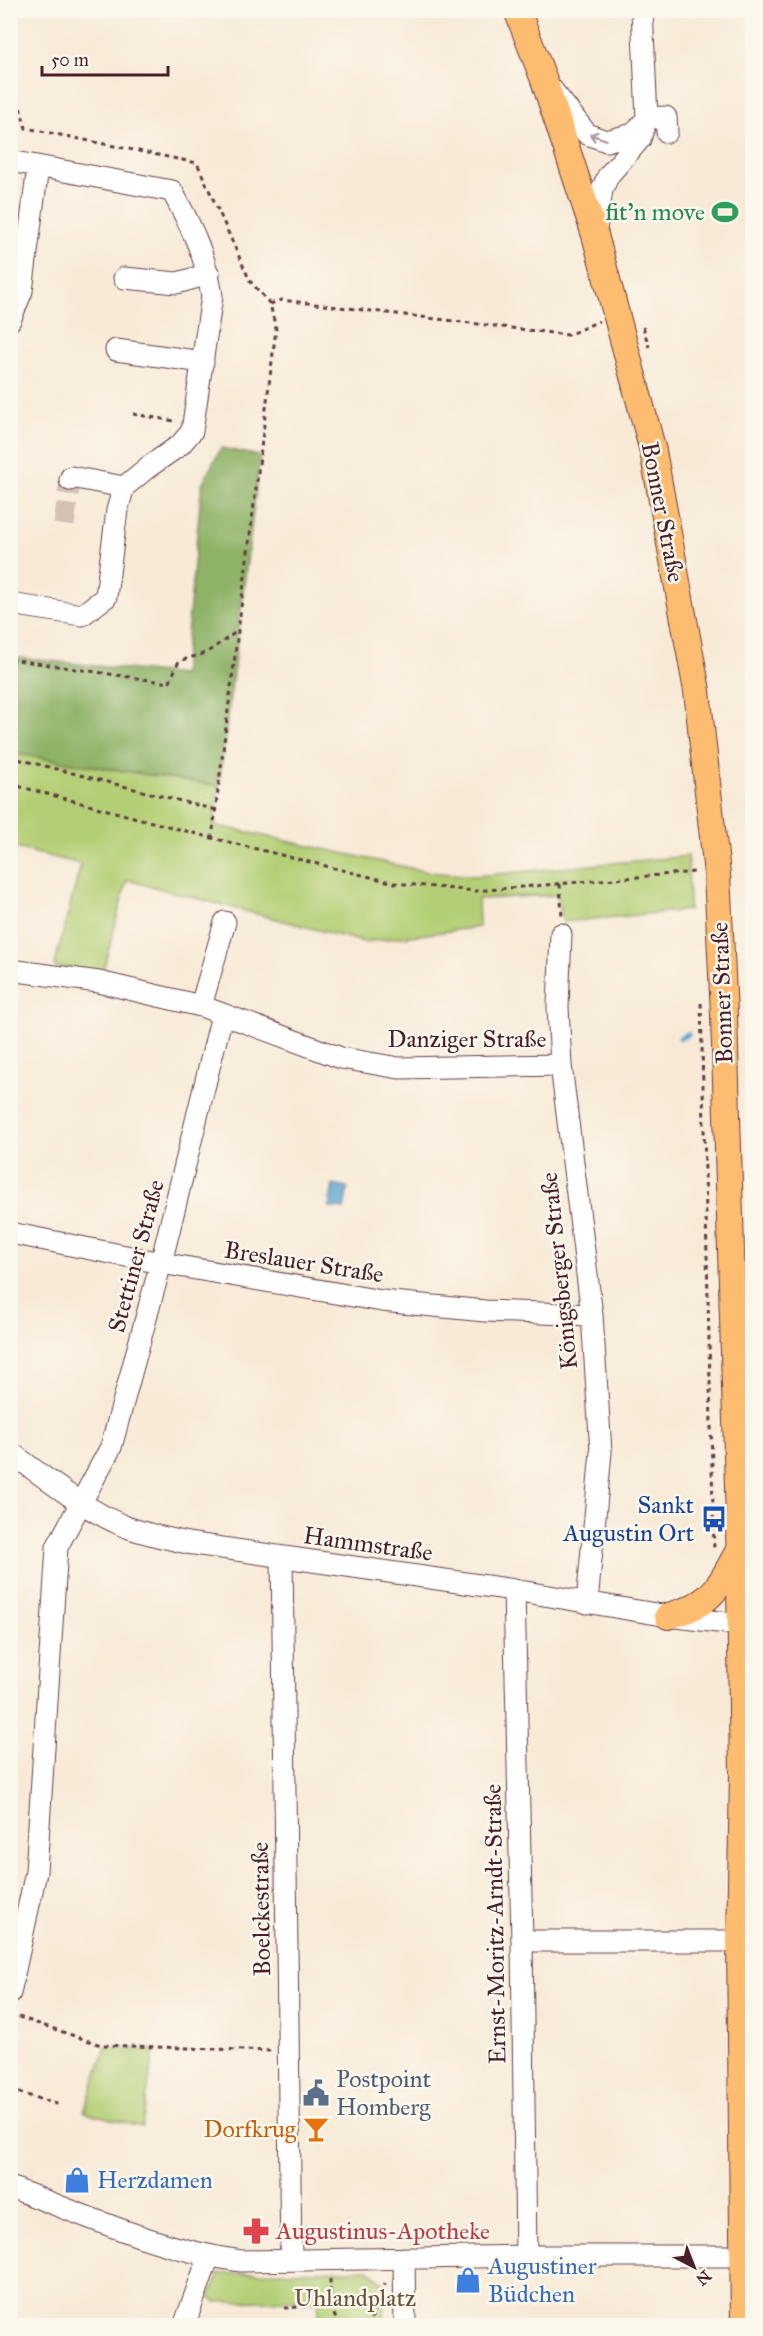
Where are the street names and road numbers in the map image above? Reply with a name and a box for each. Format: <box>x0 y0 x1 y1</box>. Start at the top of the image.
street label: Bonner Straße <box>635 439 691 585</box>
street label: Bonner Straße <box>705 921 739 1065</box>
street label: Danziger Straße <box>388 1024 546 1054</box>
street label: Königsberger Straße <box>534 1171 584 1371</box>
street label: Stettiner Straße <box>101 1176 171 1336</box>
street label: Breslauer Straße <box>222 1235 386 1289</box>
street label: Hammstraße <box>302 1520 434 1568</box>
street label: Ernst-Moritz-Arndt-Straße <box>478 1784 512 2064</box>
street label: Boelckestraße <box>245 1842 277 1976</box>

